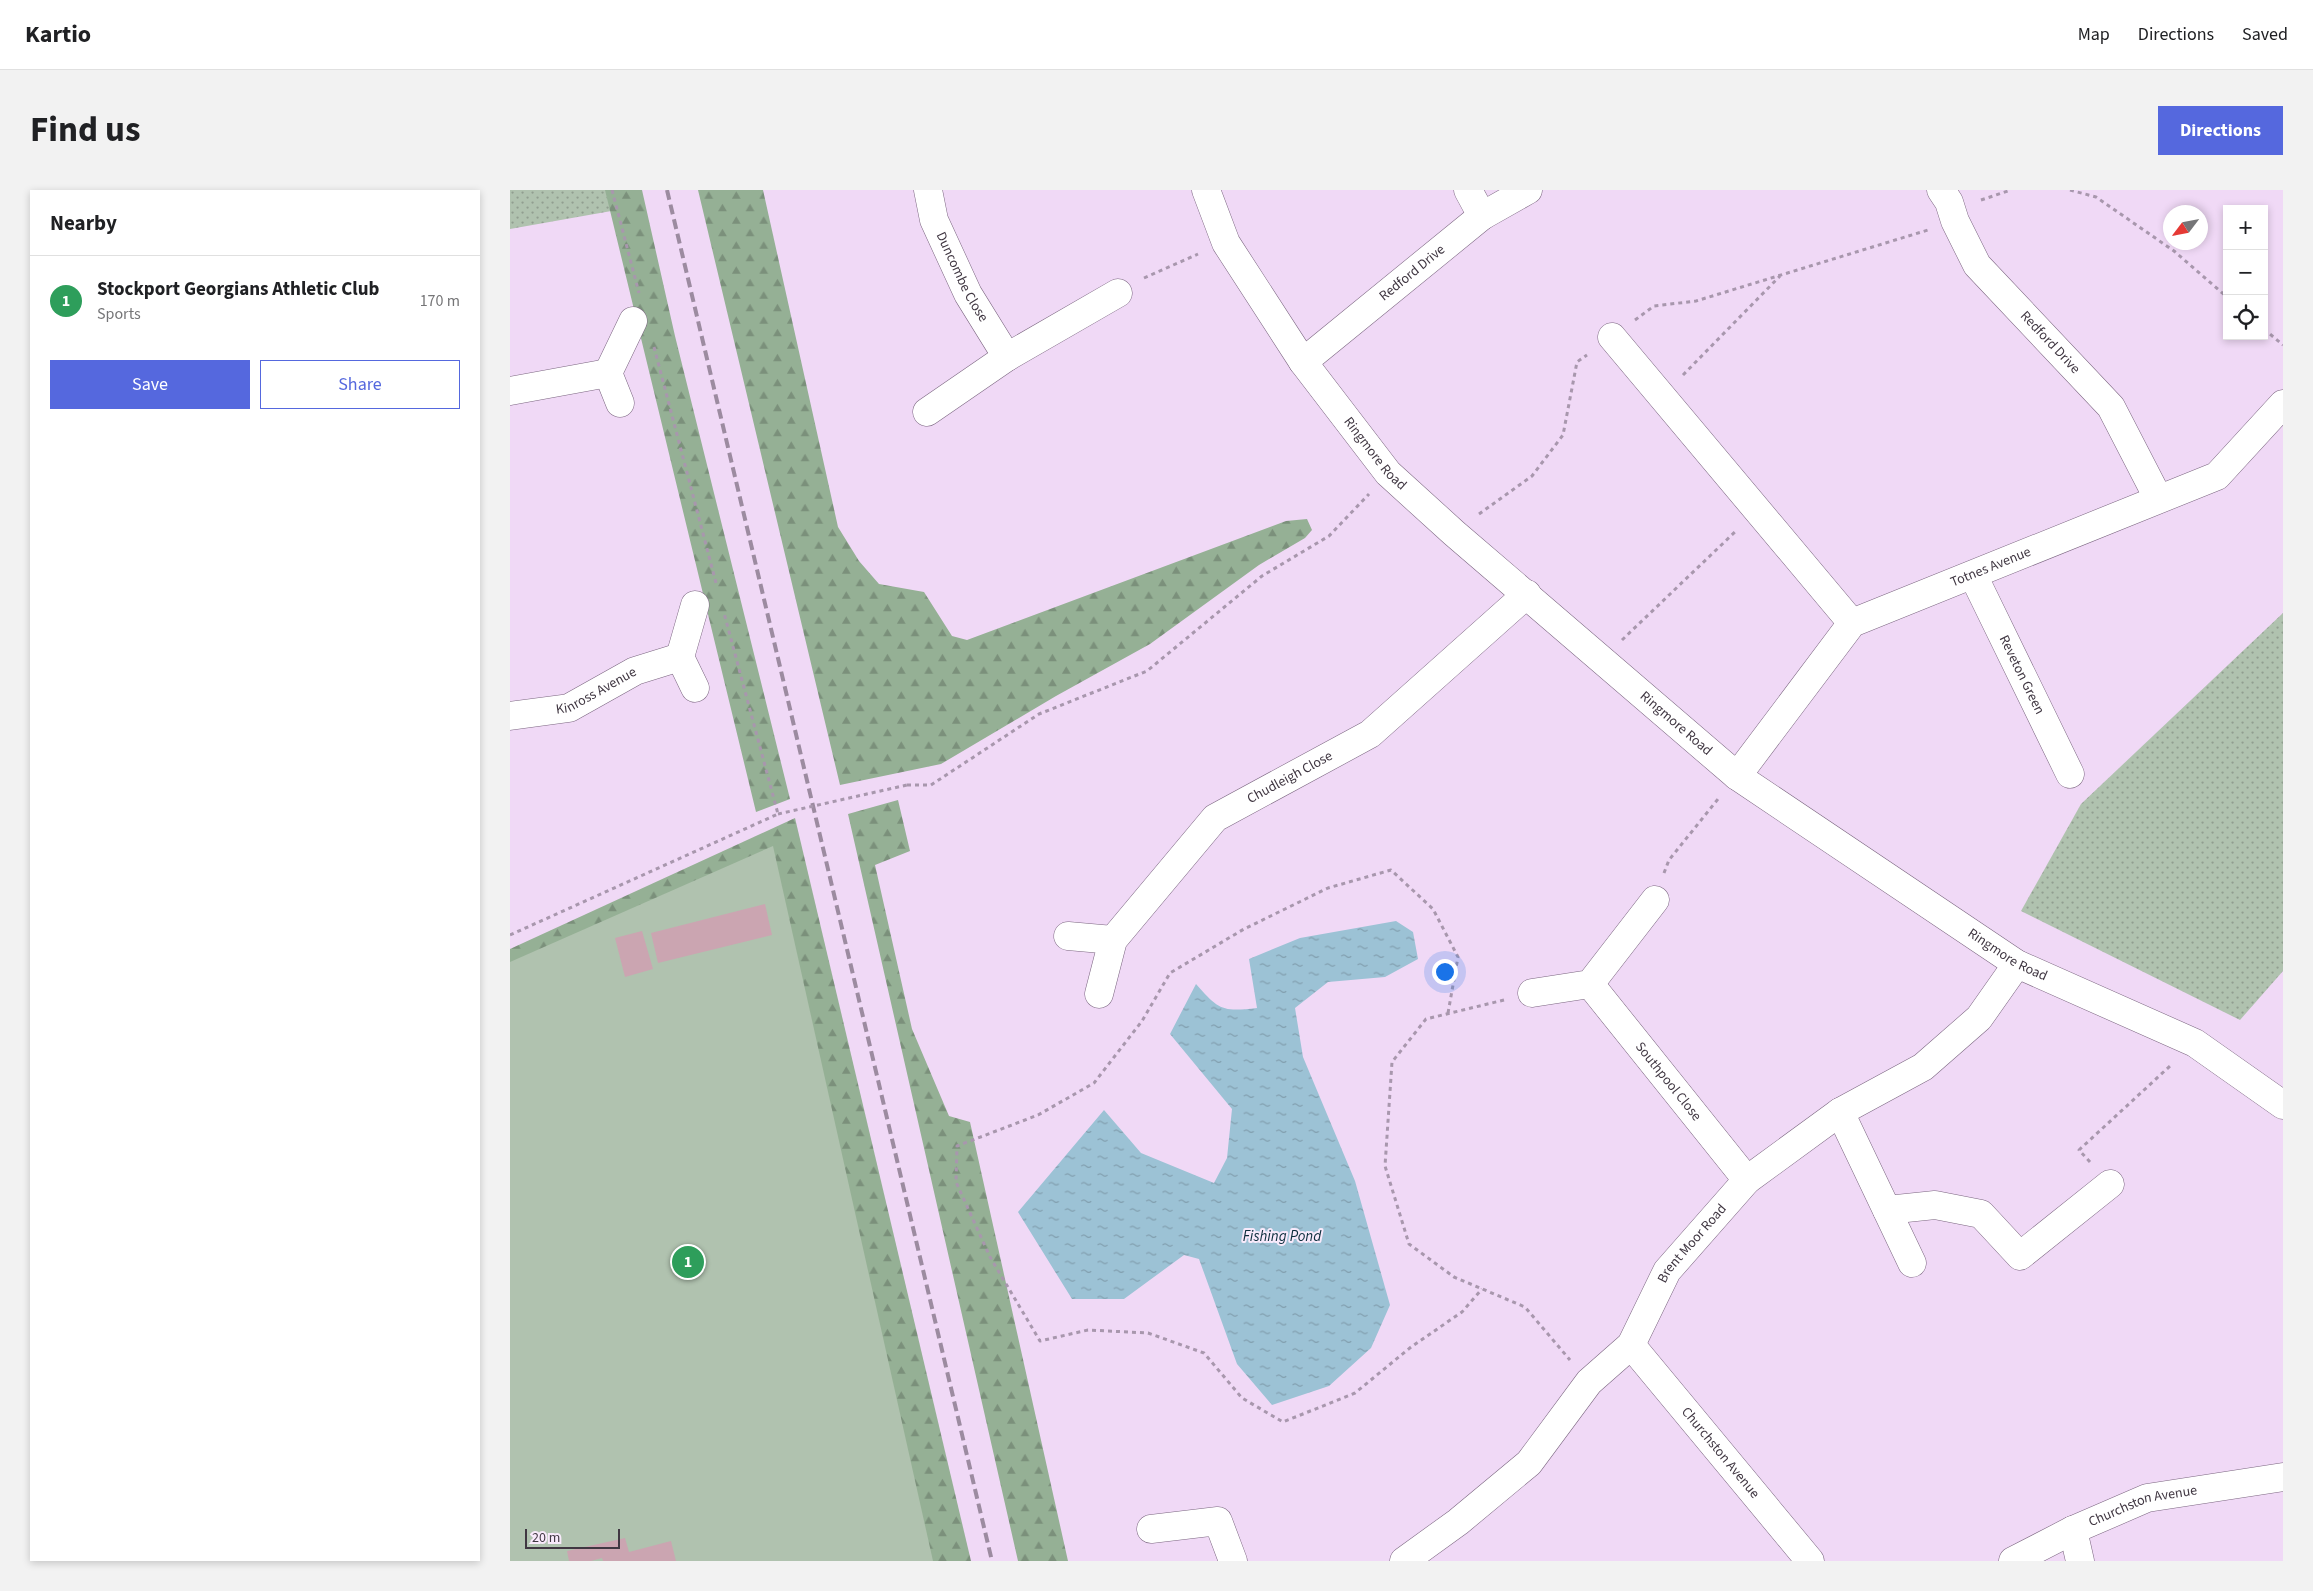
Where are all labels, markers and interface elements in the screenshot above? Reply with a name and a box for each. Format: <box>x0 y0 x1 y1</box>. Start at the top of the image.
text: Kartio <box>25 17 91 52</box>
text: Map <box>2078 22 2110 47</box>
text: Directions <box>2138 22 2214 47</box>
text: Saved <box>2242 22 2288 47</box>
text: Find us <box>30 105 140 155</box>
button: Directions <box>2158 106 2283 155</box>
north arrow <box>2163 205 2208 250</box>
map controls <box>2223 205 2268 340</box>
button: + <box>2223 205 2268 250</box>
text: Nearby <box>50 208 117 238</box>
street label: Duncombe Close <box>931 229 993 326</box>
street label: Redford Drive <box>1375 240 1450 306</box>
button: − <box>2223 250 2268 295</box>
text: Stockport Georgians Athletic Club <box>97 276 379 303</box>
text: 1 <box>62 290 70 312</box>
text: 170 m <box>420 290 460 312</box>
button: locate <box>2223 295 2268 340</box>
text: Sports <box>97 303 141 325</box>
street label: Redford Drive <box>2015 307 2085 378</box>
button: Save <box>50 360 250 409</box>
button: Share <box>260 360 460 409</box>
street label: Ringmore Road <box>1339 413 1411 495</box>
street label: Totnes Avenue <box>1948 542 2034 592</box>
street label: Reveton Green <box>1994 632 2049 718</box>
street label: Kinross Avenue <box>555 662 640 720</box>
street label: Ringmore Road <box>1635 687 1717 760</box>
street label: Chudleigh Close <box>1244 746 1336 809</box>
street label: Ringmore Road <box>1964 924 2051 986</box>
your location <box>1432 959 1458 985</box>
street label: Southpool Close <box>1630 1038 1706 1125</box>
street label: Brent Moor Road <box>1653 1200 1731 1286</box>
water label: Fishing Pond <box>1243 1226 1322 1247</box>
pin: 1 <box>672 1243 704 1281</box>
street label: Churchston Avenue <box>1676 1403 1764 1503</box>
street label: Churchston Avenue <box>2085 1480 2199 1532</box>
scale bar <box>525 1526 620 1549</box>
text: 20 m <box>532 1528 560 1548</box>

